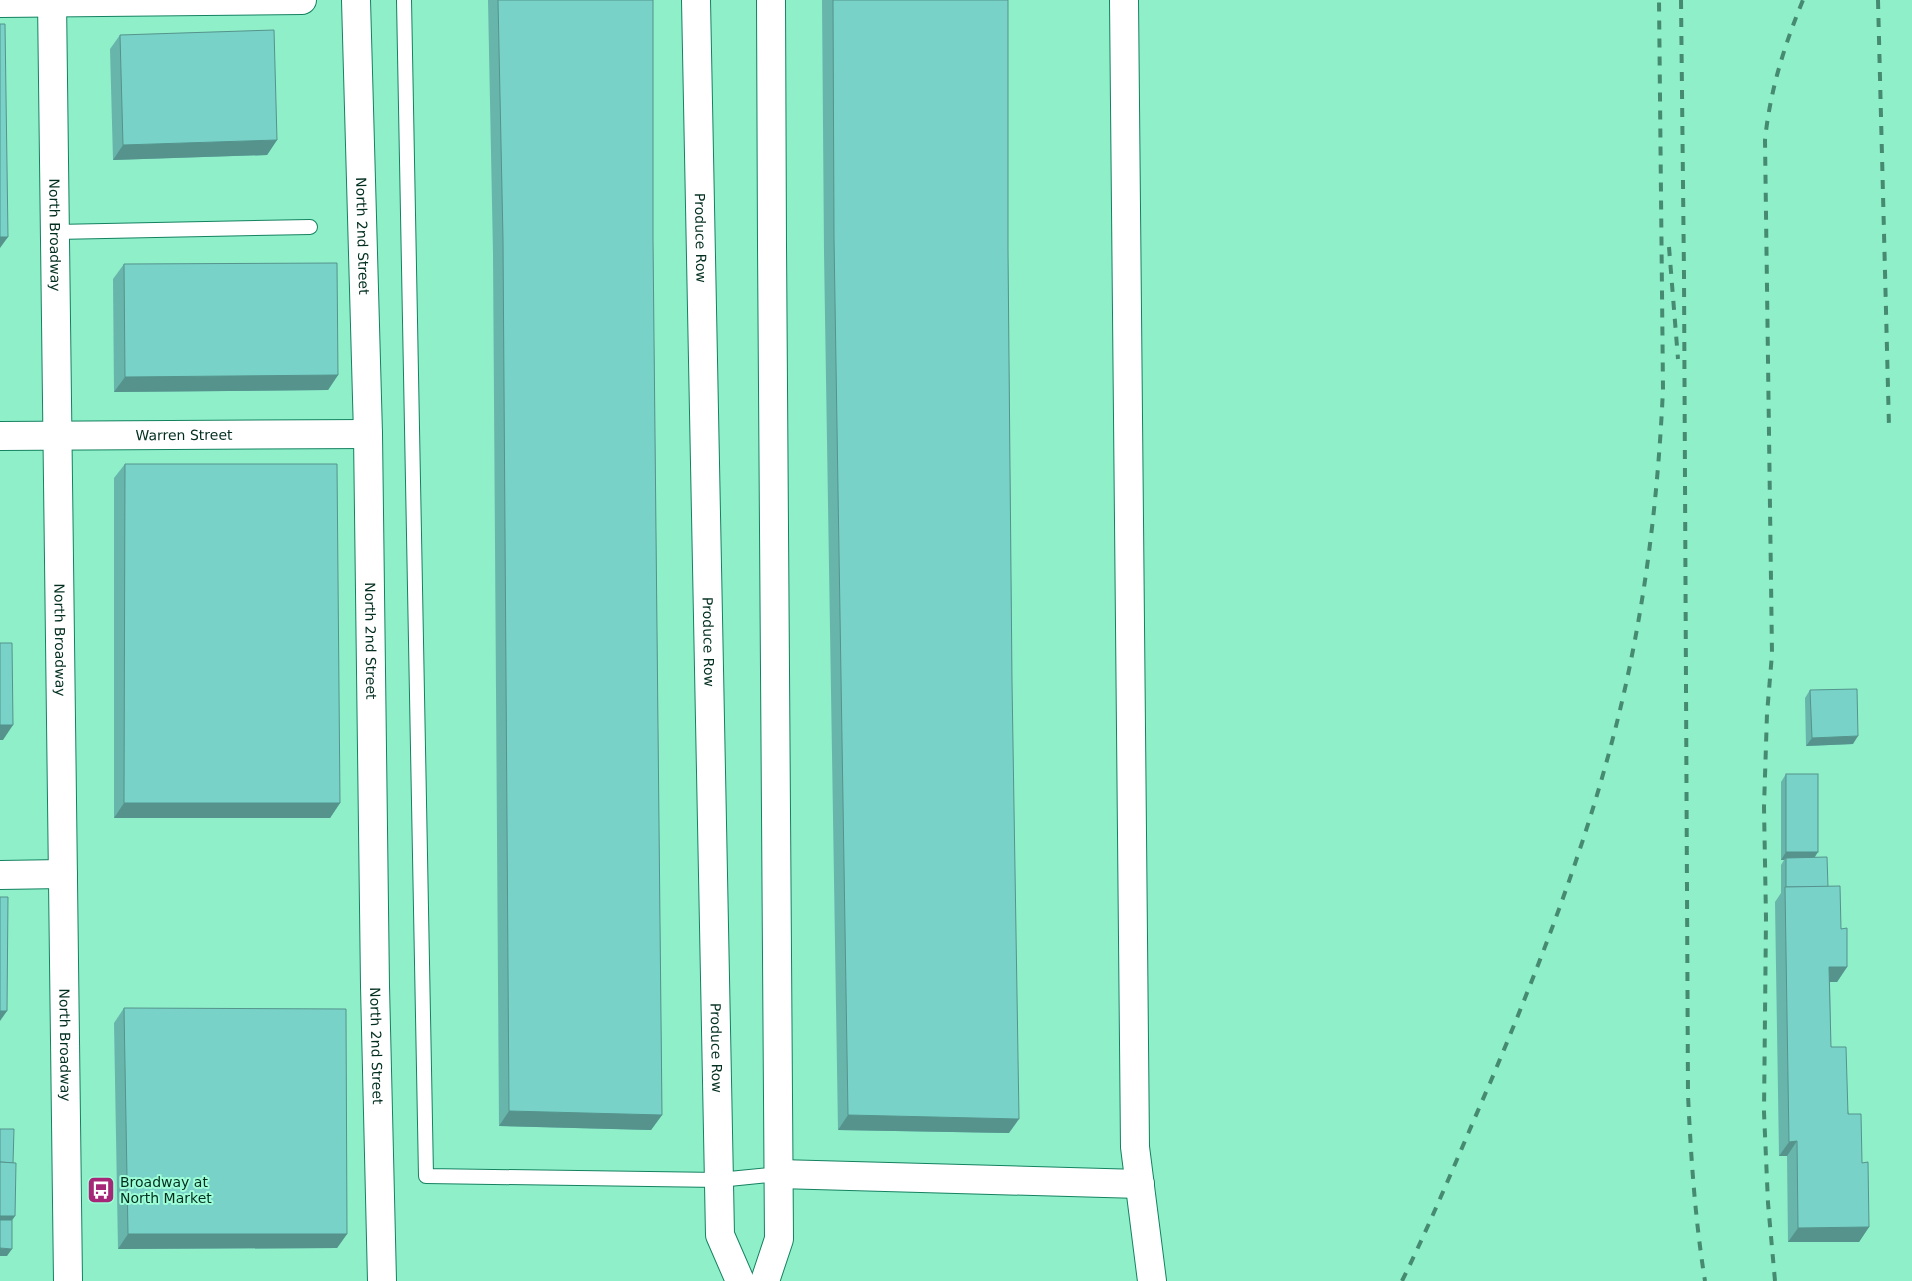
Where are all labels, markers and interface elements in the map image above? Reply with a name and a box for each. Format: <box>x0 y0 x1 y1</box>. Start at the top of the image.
street label: North 2nd Street <box>353 177 372 295</box>
street label: North Broadway <box>46 178 64 292</box>
street label: Produce Row <box>692 193 709 283</box>
street label: Warren Street <box>135 427 233 443</box>
street label: North 2nd Street <box>362 582 379 700</box>
street label: North Broadway <box>51 583 69 697</box>
street label: Produce Row <box>700 597 717 687</box>
street label: North 2nd Street <box>367 987 386 1105</box>
street label: North Broadway <box>56 988 74 1102</box>
street label: Produce Row <box>707 1003 725 1093</box>
place label: Broadway at North Market <box>120 1174 212 1206</box>
bus stop icon: Broadway at North Market <box>86 1175 116 1205</box>

